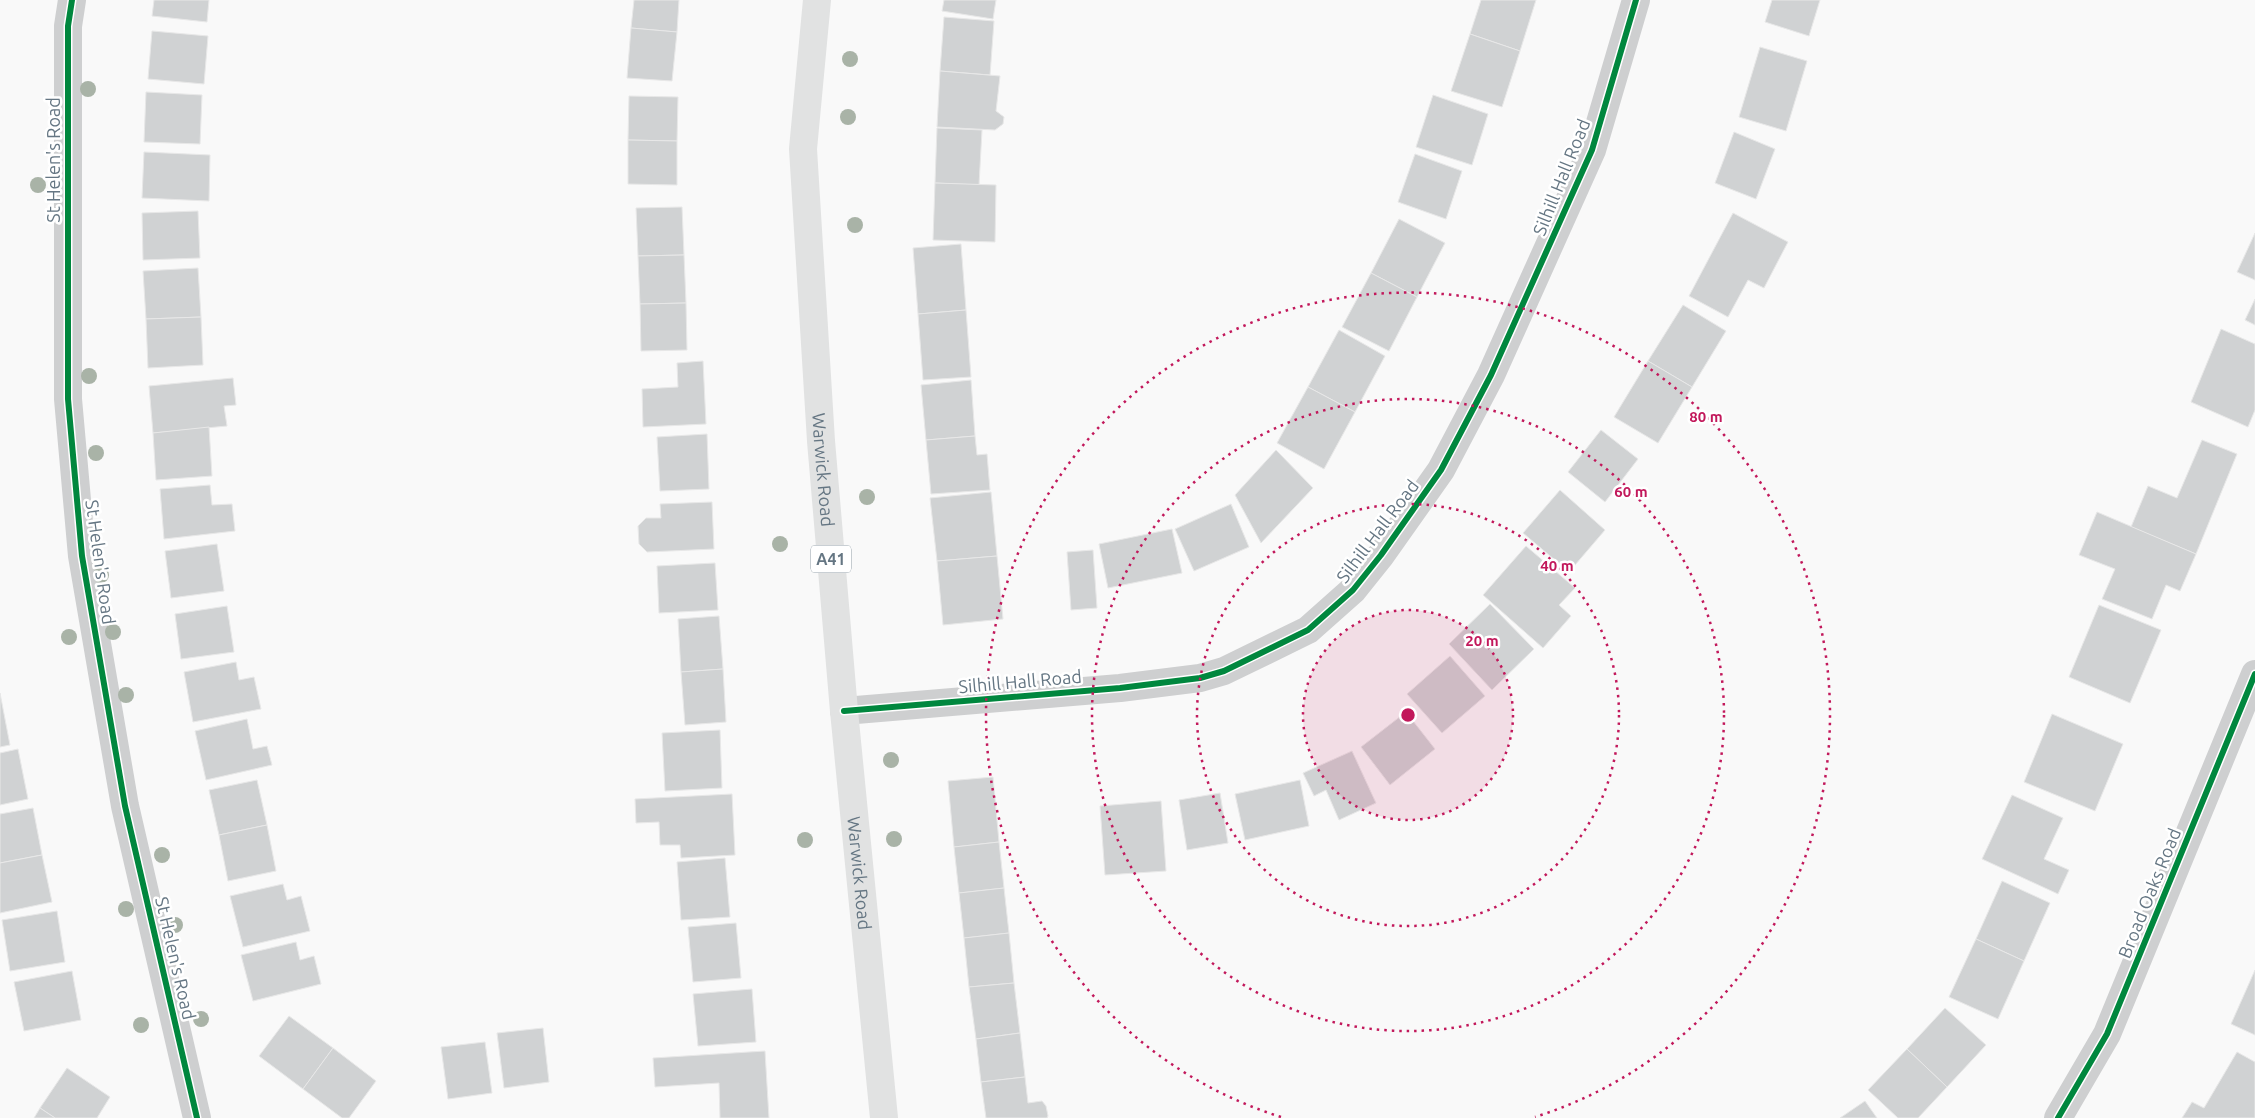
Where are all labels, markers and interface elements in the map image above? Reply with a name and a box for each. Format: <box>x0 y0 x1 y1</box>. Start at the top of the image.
street label: St Helen's Road <box>43 97 63 223</box>
street label: Silhill Hall Road <box>1529 116 1593 238</box>
text: 80 m <box>1689 408 1723 425</box>
street label: Warwick Road <box>809 412 838 527</box>
street label: Silhill Hall Road <box>1332 476 1422 586</box>
text: 60 m <box>1614 483 1648 500</box>
street label: St Helen's Road <box>82 498 120 626</box>
road number: A41 <box>811 546 851 572</box>
text: 40 m <box>1540 557 1574 574</box>
text: 20 m <box>1465 632 1499 649</box>
street label: Silhill Hall Road <box>958 666 1082 696</box>
centre of rings <box>1399 706 1417 724</box>
street label: Warwick Road <box>844 815 875 931</box>
street label: Broad Oaks Road <box>2114 825 2184 961</box>
street label: St Helen's Road <box>152 895 200 1021</box>

